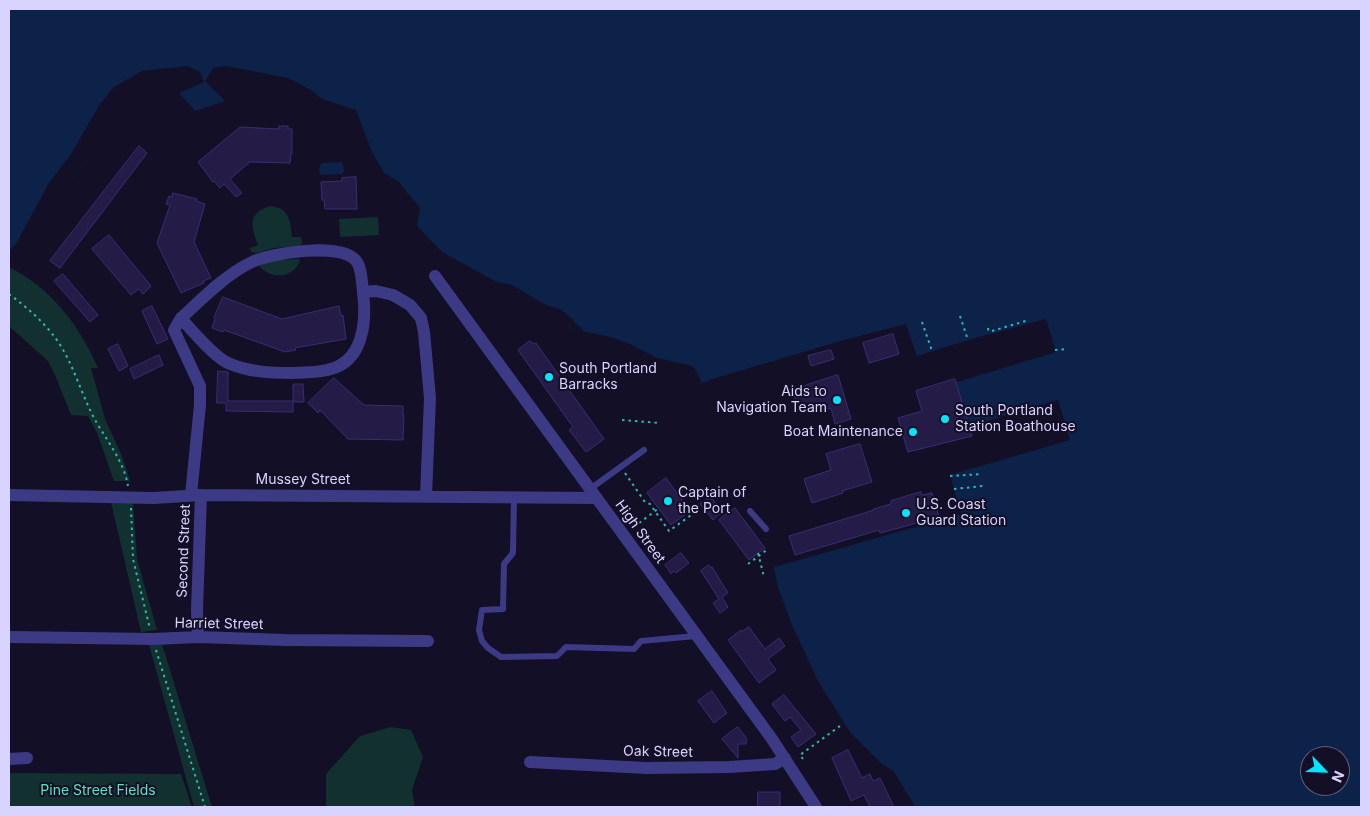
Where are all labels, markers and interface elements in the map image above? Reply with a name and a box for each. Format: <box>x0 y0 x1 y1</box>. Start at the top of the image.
place label: South Portland Barracks <box>559 361 657 394</box>
marker: South Portland Barracks <box>543 371 555 383</box>
place label: Aids to Navigation Team <box>716 384 827 417</box>
marker: Aids to Navigation Team <box>831 394 843 406</box>
place label: South Portland Station Boathouse <box>955 403 1076 436</box>
marker: South Portland Station Boathouse <box>939 413 951 425</box>
place label: Boat Maintenance <box>784 424 903 440</box>
marker: Boat Maintenance <box>907 426 919 438</box>
street label: Mussey Street <box>256 472 350 488</box>
place label: Captain of the Port <box>678 485 746 518</box>
marker: Captain of the Port <box>662 495 674 507</box>
street label: High Street <box>611 497 669 567</box>
place label: U.S. Coast Guard Station <box>916 497 1006 530</box>
street label: Second Street <box>174 504 194 598</box>
marker: U.S. Coast Guard Station <box>900 507 912 519</box>
street label: Harriet Street <box>174 615 264 633</box>
street label: Oak Street <box>623 743 693 761</box>
north arrow <box>1300 746 1350 796</box>
text: N <box>1328 769 1348 785</box>
park label: Pine Street Fields <box>40 783 156 799</box>

